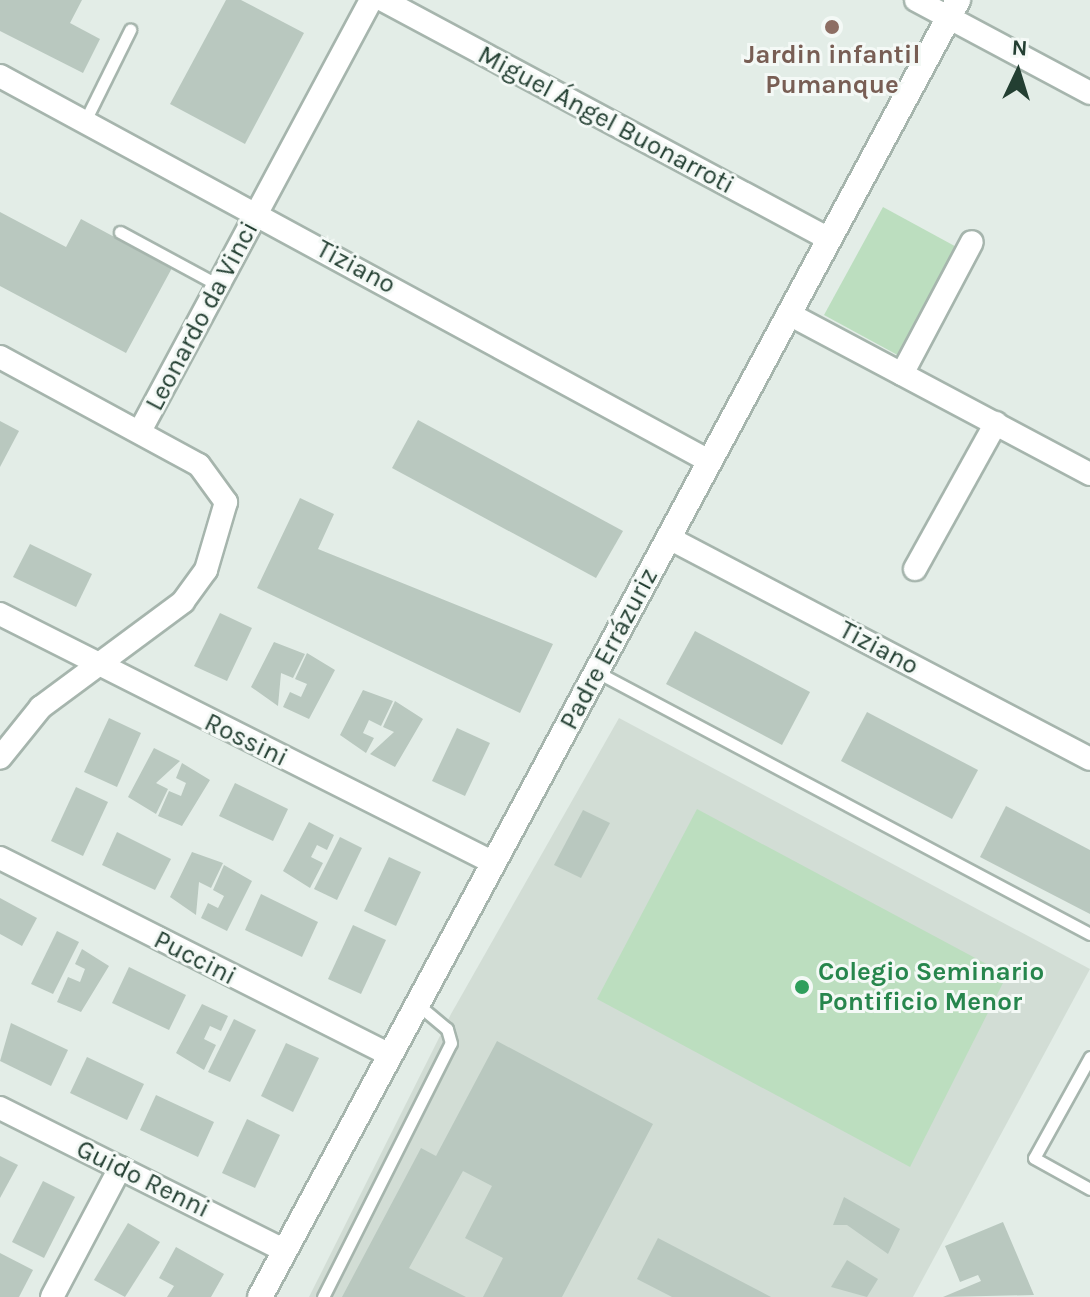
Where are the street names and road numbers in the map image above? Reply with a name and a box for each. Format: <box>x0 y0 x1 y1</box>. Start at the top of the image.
street label: Miguel Ángel Buonarroti <box>473 39 739 201</box>
street label: Leonardo da Vinci <box>139 216 265 416</box>
street label: Tiziano <box>311 233 401 301</box>
street label: Padre Errázuriz <box>553 563 665 735</box>
street label: Tiziano <box>834 614 924 682</box>
street label: Rossini <box>199 707 293 773</box>
street label: Puccini <box>149 924 241 992</box>
street label: Guido Renni <box>71 1133 215 1225</box>

